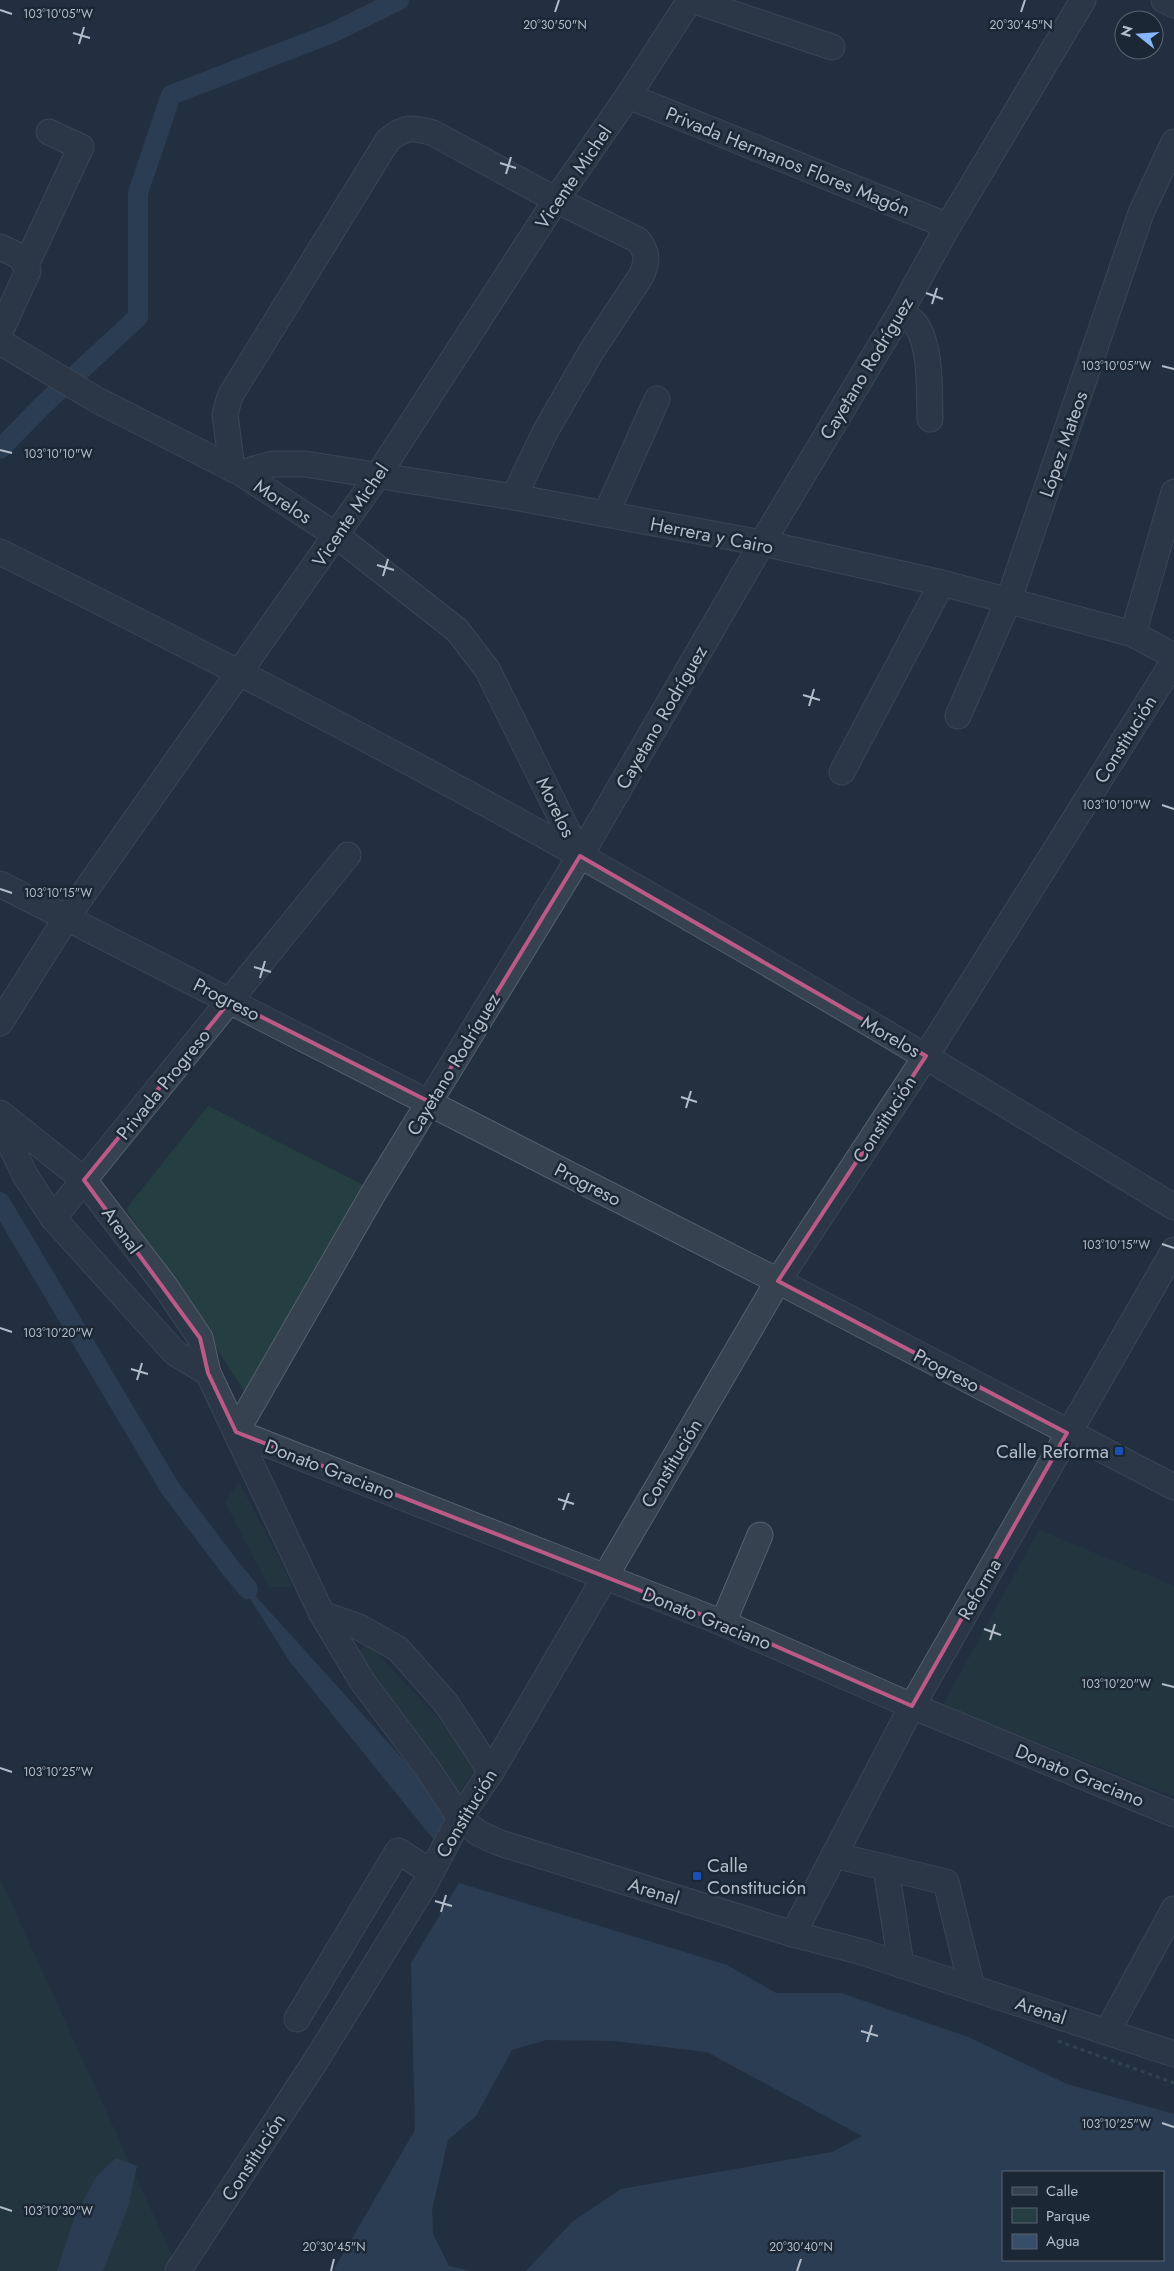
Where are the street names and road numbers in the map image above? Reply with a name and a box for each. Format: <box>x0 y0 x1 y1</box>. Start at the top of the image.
street label: Privada Hermanos Flores Magón <box>662 100 914 223</box>
street label: Vicente Michel <box>529 120 618 235</box>
street label: Cayetano Rodríguez <box>813 292 920 445</box>
street label: López Mateos <box>1033 387 1094 501</box>
street label: Vicente Michel <box>306 458 395 573</box>
street label: Morelos <box>248 473 317 530</box>
street label: Herrera y Cairo <box>648 510 776 561</box>
street label: Cayetano Rodríguez <box>609 640 714 794</box>
street label: Constitución <box>1088 690 1163 789</box>
street label: Morelos <box>529 772 582 842</box>
street label: Progreso <box>189 971 265 1028</box>
street label: Cayetano Rodríguez <box>400 988 507 1141</box>
street label: Morelos <box>856 1009 926 1064</box>
street label: Privada Progreso <box>110 1023 217 1146</box>
street label: Constitución <box>846 1070 923 1168</box>
street label: Progreso <box>550 1156 626 1213</box>
street label: Arenal <box>95 1201 148 1259</box>
street label: Progreso <box>909 1342 985 1399</box>
street label: Constitución <box>634 1414 709 1513</box>
street label: Donato Graciano <box>261 1432 399 1507</box>
street label: Reforma <box>951 1554 1008 1625</box>
street label: Donato Graciano <box>638 1580 775 1657</box>
street label: Donato Graciano <box>1011 1737 1148 1814</box>
street label: Constitución <box>429 1764 504 1863</box>
street label: Arenal <box>625 1871 683 1912</box>
street label: Arenal <box>1012 1990 1070 2031</box>
street label: Constitución <box>215 2108 292 2206</box>

